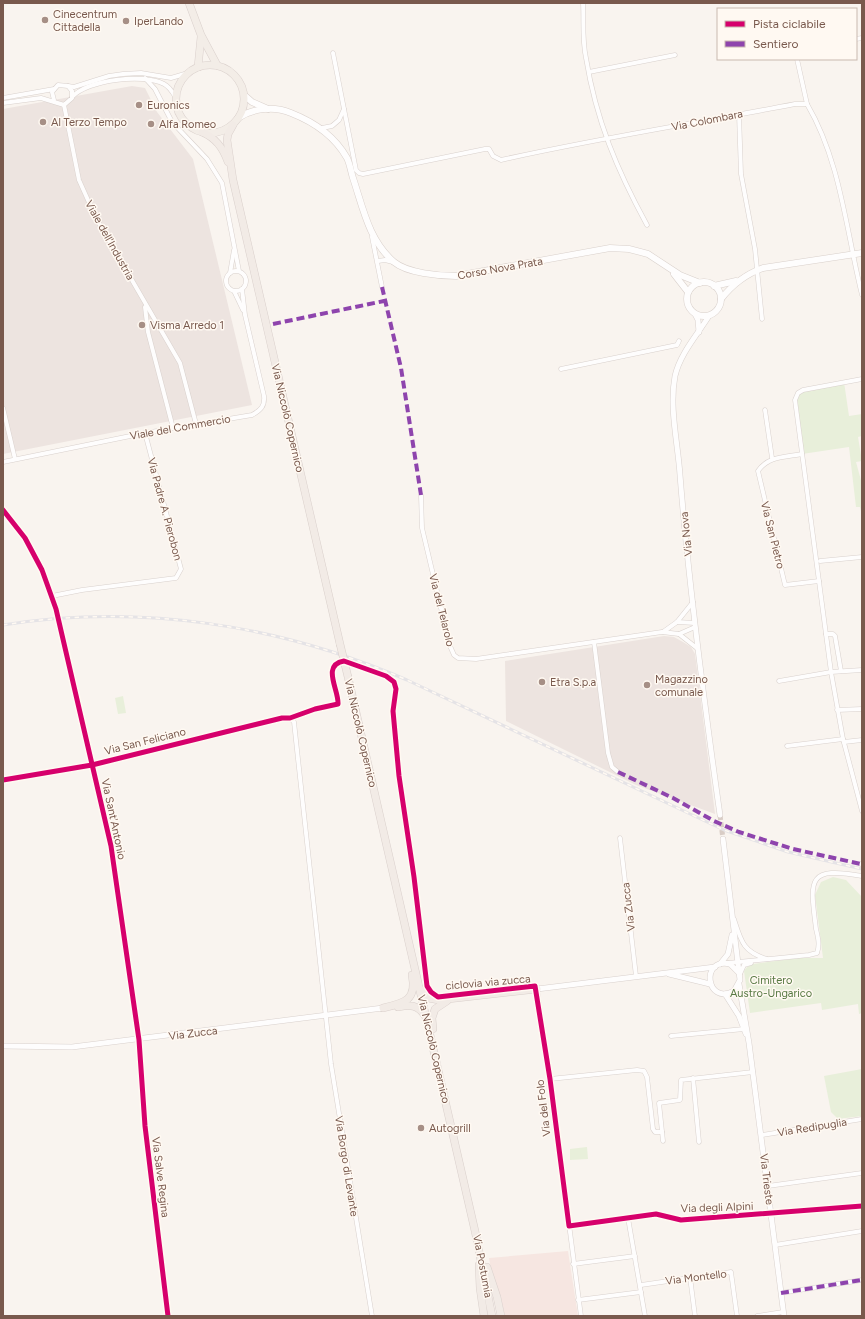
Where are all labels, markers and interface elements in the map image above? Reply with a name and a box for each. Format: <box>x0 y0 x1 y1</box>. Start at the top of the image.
place label: Cinecentrum Cittadella <box>53 8 117 34</box>
legend <box>717 8 857 60</box>
marker: Cinecentrum Cittadella <box>40 15 50 25</box>
place label: IperLando <box>134 15 184 28</box>
marker: IperLando <box>121 16 131 26</box>
text: Pista ciclabile <box>753 17 826 31</box>
text: Sentiero <box>753 37 799 51</box>
place label: Euronics <box>147 99 190 112</box>
marker: Euronics <box>134 100 144 110</box>
street label: Via Colombara <box>670 107 744 134</box>
place label: Al Terzo Tempo <box>51 116 127 129</box>
marker: Al Terzo Tempo <box>38 117 48 127</box>
place label: Alfa Romeo <box>159 118 216 131</box>
marker: Alfa Romeo <box>146 119 156 129</box>
street label: Viale dell'Industria <box>82 198 137 282</box>
street label: Corso Nova Prata <box>456 255 544 282</box>
place label: Visma Arredo 1 <box>150 319 224 332</box>
marker: Visma Arredo 1 <box>137 320 147 330</box>
street label: Via Niccolò Copernico <box>269 363 306 474</box>
street label: Viale del Commercio <box>129 412 232 443</box>
street label: Via Padre A. Pierobon <box>145 456 184 562</box>
street label: Via San Pietro <box>758 500 787 570</box>
street label: Via Nova <box>678 511 695 557</box>
street label: Via del Telarolo <box>426 572 457 648</box>
place label: Magazzino comunale <box>655 673 708 699</box>
place label: Etra S.p.a <box>550 676 596 689</box>
marker: Etra S.p.a <box>537 677 547 687</box>
street label: Via Niccolò Copernico <box>342 678 379 789</box>
marker: Magazzino comunale <box>642 680 652 690</box>
street label: Via San Feliciano <box>103 725 187 758</box>
street label: Via Sant'Antonio <box>99 777 128 861</box>
street label: Via Zucca <box>619 882 638 932</box>
street label: ciclovia via zucca <box>445 972 531 993</box>
park label: Cimitero Austro-Ungarico <box>730 974 812 1000</box>
street label: Via Niccolò Copernico <box>415 994 452 1105</box>
street label: Via Zucca <box>168 1024 218 1043</box>
street label: Via del Folo <box>534 1079 553 1137</box>
street label: Via Borgo di Levante <box>332 1115 361 1217</box>
street label: Via Redipuglia <box>776 1116 848 1139</box>
place label: Autogrill <box>429 1122 471 1135</box>
marker: Autogrill <box>416 1123 426 1133</box>
street label: Via Salve Regina <box>149 1136 172 1218</box>
street label: Via Trieste <box>757 1153 776 1205</box>
street label: Via degli Alpini <box>680 1200 754 1215</box>
street label: Via Postumia <box>470 1233 495 1299</box>
street label: Via Montello <box>665 1267 727 1288</box>

